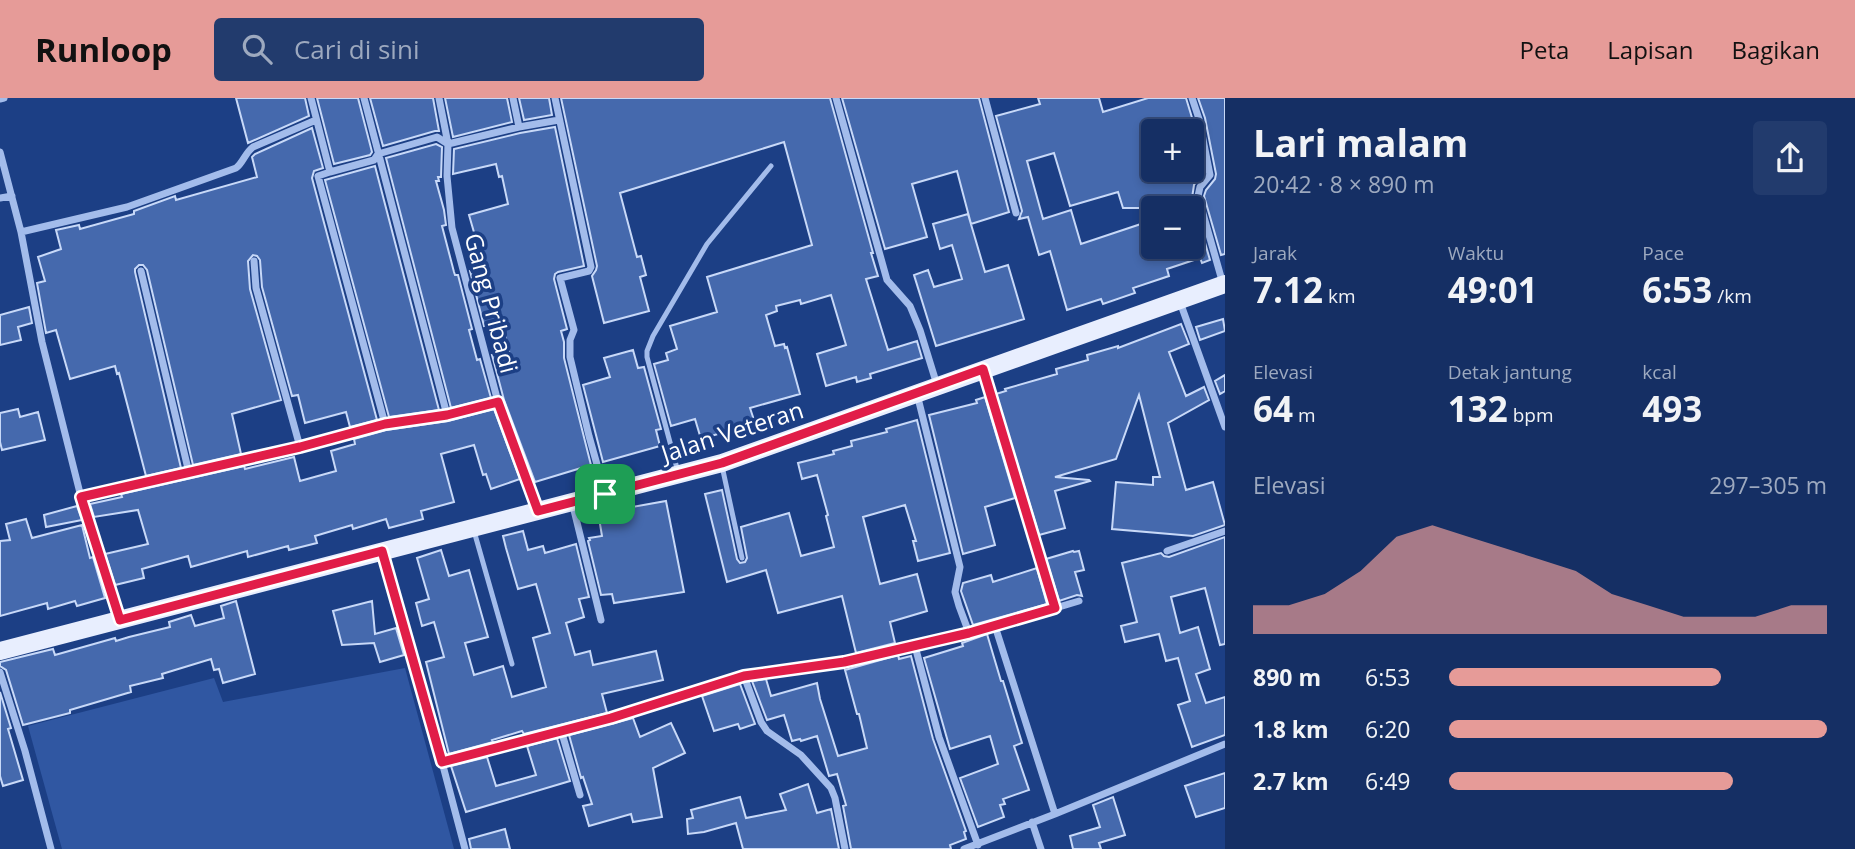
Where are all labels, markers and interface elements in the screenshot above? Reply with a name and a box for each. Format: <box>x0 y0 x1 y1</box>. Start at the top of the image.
search box <box>214 18 704 81</box>
text: Runloop <box>35 27 172 72</box>
icon: search <box>238 30 276 68</box>
text: Cari di sini <box>294 31 419 67</box>
text: Peta <box>1519 33 1569 66</box>
text: Lapisan <box>1607 33 1693 66</box>
text: Bagikan <box>1731 33 1820 66</box>
text: Lari malam <box>1253 116 1468 168</box>
map controls <box>1141 119 1204 259</box>
button: + <box>1141 119 1204 182</box>
button: share <box>1753 121 1827 195</box>
text: 20:42 · 8 × 890 m <box>1253 168 1435 200</box>
button: − <box>1141 196 1204 259</box>
street label: Gang Pribadi <box>457 229 527 377</box>
text: Jarak <box>1253 240 1297 266</box>
text: Waktu <box>1448 240 1504 266</box>
text: Pace <box>1642 240 1684 266</box>
text: 7.12 <box>1253 266 1323 313</box>
text: 49:01 <box>1448 266 1538 313</box>
text: 6:53 <box>1642 266 1712 313</box>
text: km <box>1323 283 1356 309</box>
text: /km <box>1712 283 1752 309</box>
text: Elevasi <box>1253 359 1313 385</box>
text: Detak jantung <box>1448 359 1572 385</box>
text: kcal <box>1642 359 1677 385</box>
text: 64 <box>1253 385 1293 432</box>
text: 132 <box>1448 385 1508 432</box>
text: 493 <box>1642 385 1702 432</box>
street label: Jalan Veteran <box>655 392 807 470</box>
text: m <box>1293 402 1316 428</box>
text: bpm <box>1508 402 1553 428</box>
pin <box>575 464 635 524</box>
text: Elevasi <box>1253 469 1326 501</box>
text: 297–305 m <box>1709 469 1827 501</box>
icon: arrive <box>586 475 624 513</box>
text: 890 m <box>1253 661 1321 693</box>
text: 6:53 <box>1365 661 1411 693</box>
text: 1.8 km <box>1253 713 1329 745</box>
text: 6:20 <box>1365 713 1411 745</box>
text: 2.7 km <box>1253 765 1329 797</box>
text: 6:49 <box>1365 765 1411 797</box>

